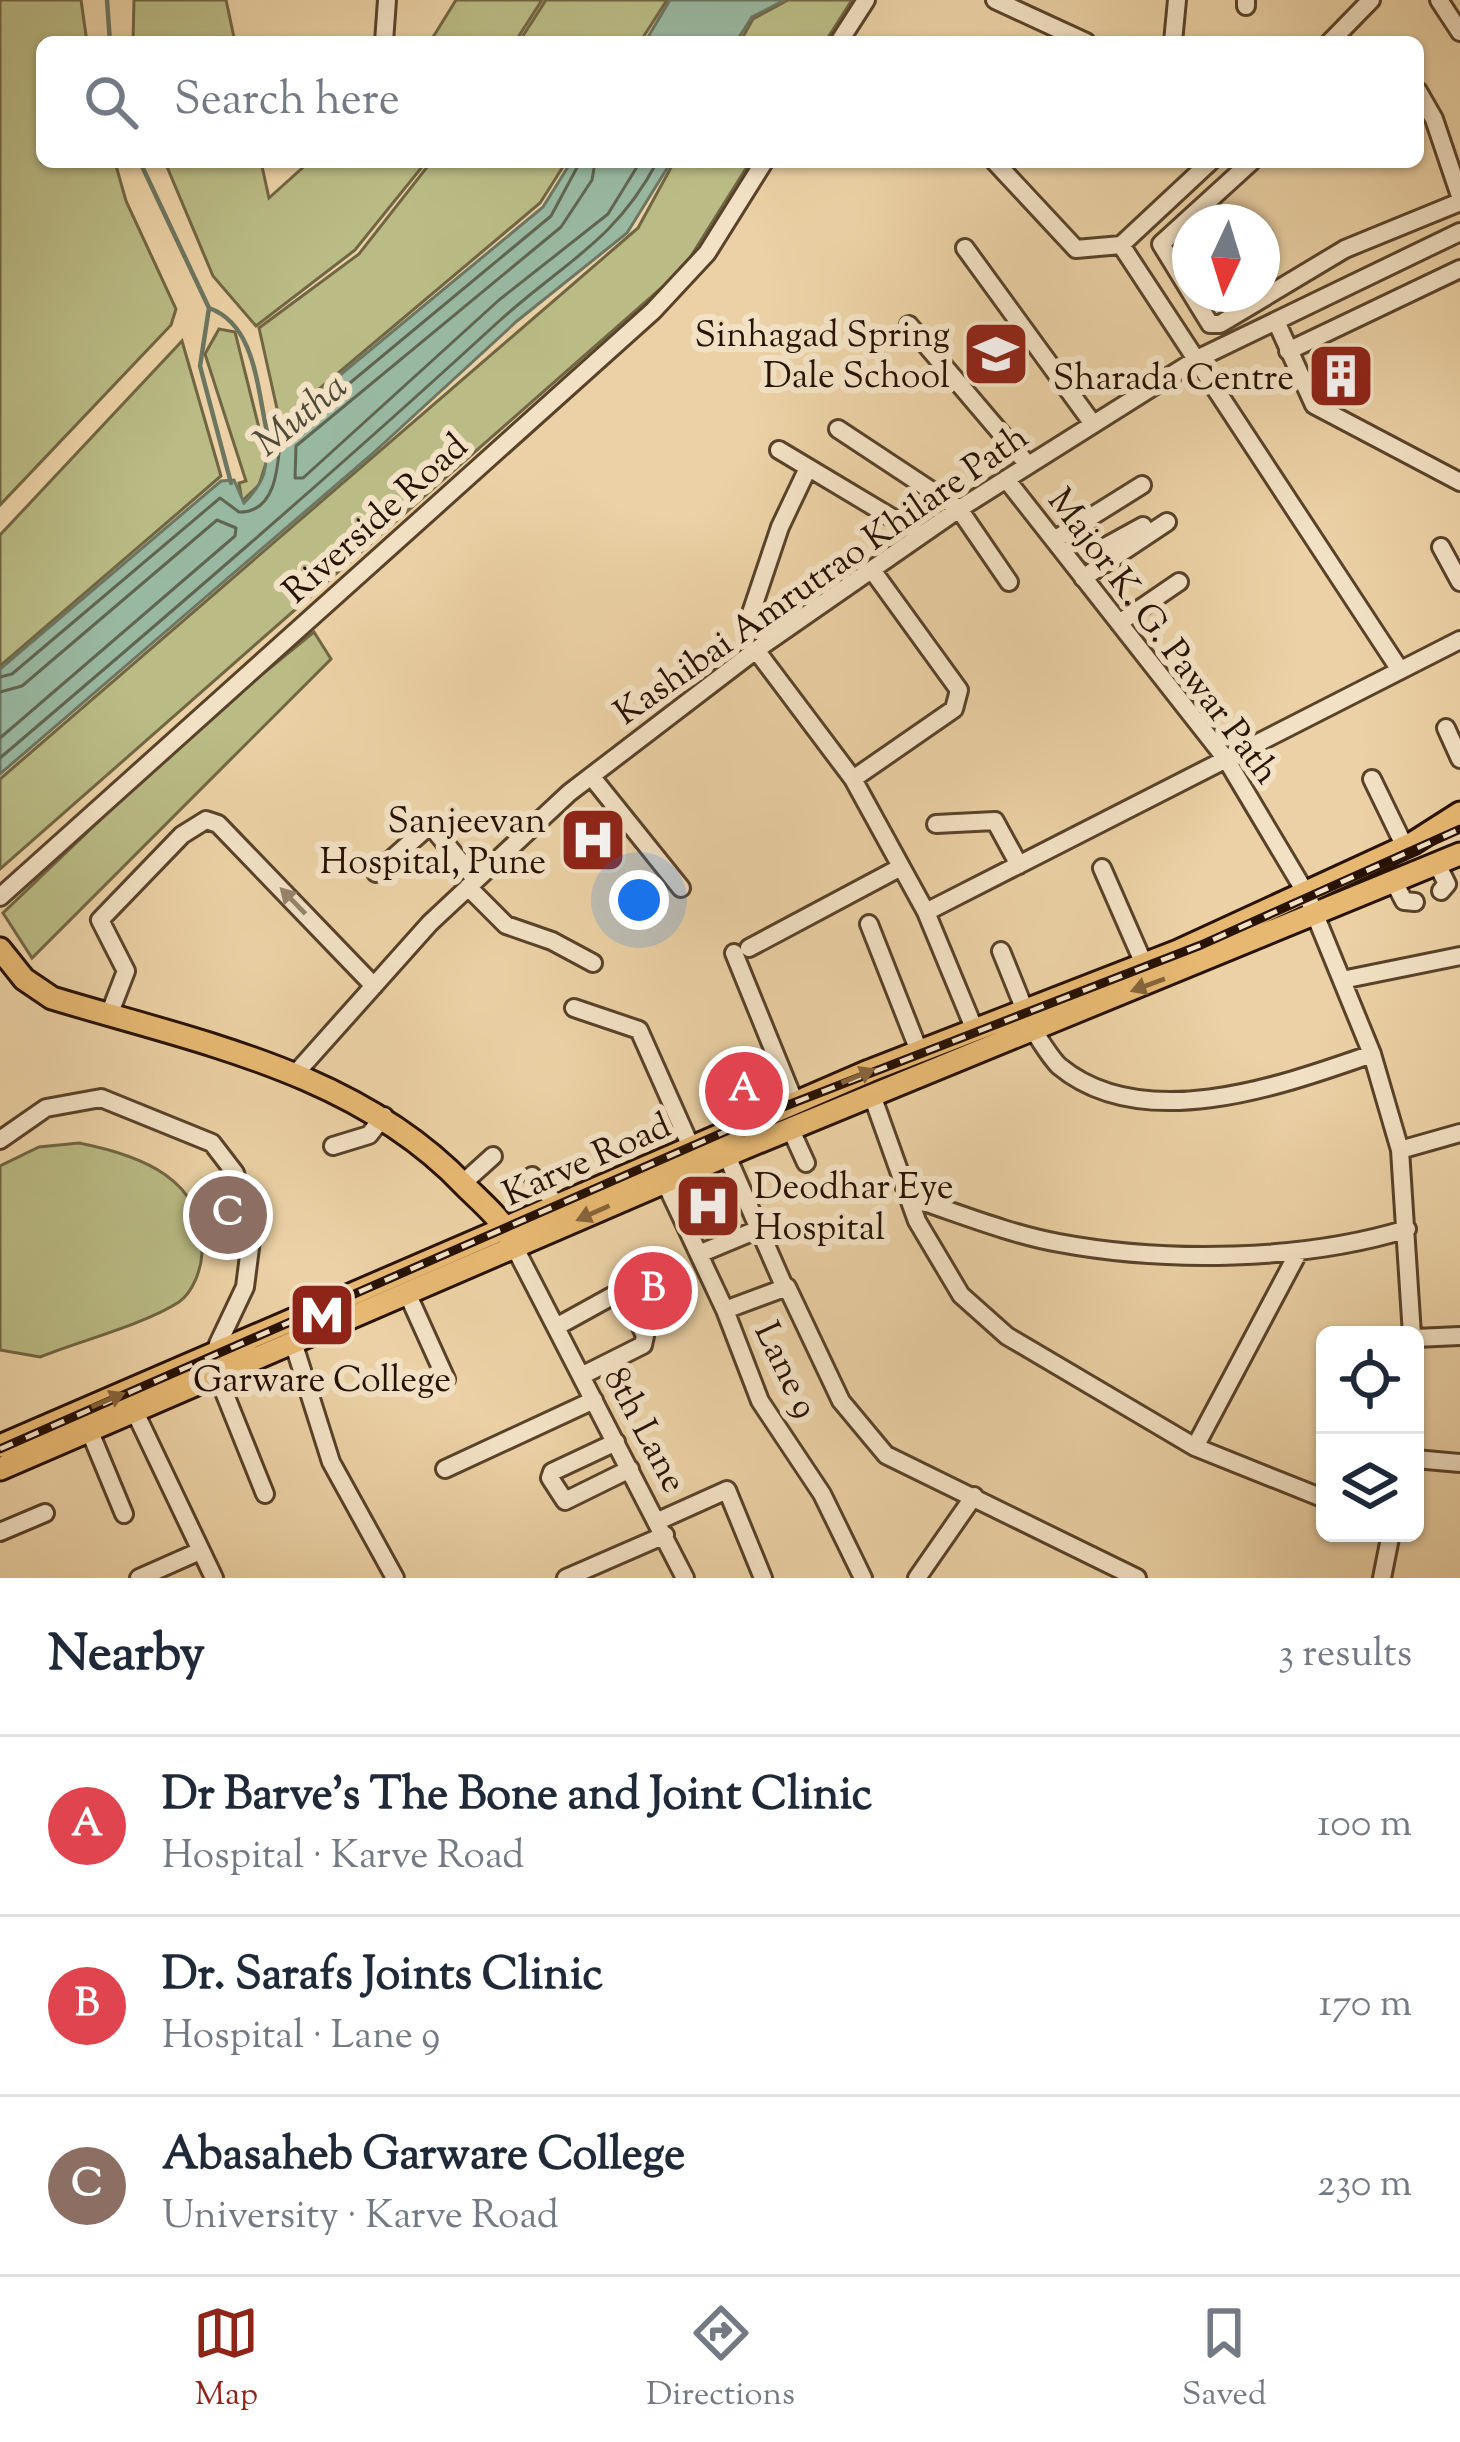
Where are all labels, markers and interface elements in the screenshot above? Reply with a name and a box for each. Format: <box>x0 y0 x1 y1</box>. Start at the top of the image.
search box <box>36 36 1424 168</box>
icon: search <box>78 69 144 135</box>
text: Search here <box>174 70 400 135</box>
north arrow <box>1172 204 1280 312</box>
place label: Sinhagad Spring Dale School <box>695 311 950 404</box>
school or university icon: Sinhagad Spring Dale School <box>961 319 1031 389</box>
building icon: Sharada Centre <box>1306 341 1376 411</box>
place label: Sharada Centre <box>1053 354 1294 406</box>
water label: Mutha <box>243 362 361 472</box>
street label: Kashibai Amrutrao Khilare Path <box>605 413 1040 740</box>
street label: Riverside Road <box>273 423 481 617</box>
street label: Major K. G. Pawar Path <box>1033 479 1291 796</box>
place label: Sanjeevan Hospital, Pune <box>320 797 546 890</box>
hospital icon: Sanjeevan Hospital, Pune <box>558 805 628 875</box>
your location <box>609 870 669 930</box>
one-way arrow <box>280 887 308 916</box>
one-way arrow <box>1130 977 1166 995</box>
pin: A <box>705 1046 783 1136</box>
one-way arrow <box>841 1066 877 1085</box>
street label: Karve Road <box>495 1102 680 1222</box>
place label: Deodhar Eye Hospital <box>754 1163 953 1256</box>
pin: C <box>189 1170 267 1260</box>
hospital icon: Deodhar Eye Hospital <box>673 1171 743 1241</box>
one-way arrow <box>575 1204 610 1224</box>
pin: B <box>614 1246 692 1336</box>
metro station icon: Garware College <box>287 1280 357 1350</box>
street label: Lane 9 <box>739 1314 830 1428</box>
map controls <box>1316 1326 1424 1542</box>
button: locate <box>1316 1326 1424 1434</box>
place label: Garware College <box>193 1356 451 1408</box>
street label: 8th Lane <box>589 1359 698 1503</box>
one-way arrow <box>90 1390 125 1410</box>
button: layers <box>1316 1434 1424 1542</box>
text: Nearby <box>48 1620 205 1693</box>
text: 3 results <box>1278 1628 1412 1684</box>
text: Dr Barve's The Bone and Joint Clinic <box>162 1765 872 1830</box>
text: A <box>71 1798 103 1854</box>
text: 100 m <box>1317 1798 1412 1854</box>
text: Hospital · Karve Road <box>162 1830 524 1886</box>
text: Dr. Sarafs Joints Clinic <box>162 1945 603 2010</box>
text: B <box>75 1978 99 2034</box>
text: 170 m <box>1319 1978 1412 2034</box>
text: Hospital · Lane 9 <box>162 2010 440 2066</box>
text: Abasaheb Garware College <box>162 2125 685 2190</box>
text: C <box>71 2158 103 2214</box>
text: 230 m <box>1317 2158 1412 2214</box>
text: University · Karve Road <box>162 2190 559 2246</box>
tab: Map <box>193 2300 259 2420</box>
tab: Directions <box>646 2300 795 2420</box>
tab: Saved <box>1182 2300 1267 2420</box>

